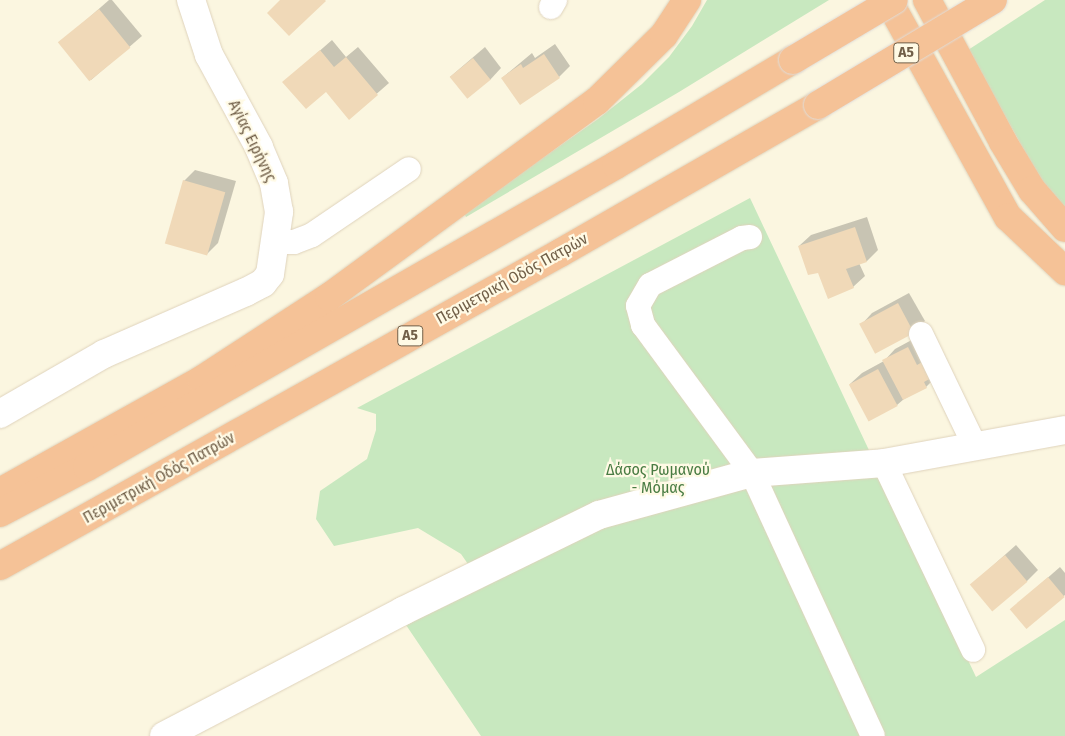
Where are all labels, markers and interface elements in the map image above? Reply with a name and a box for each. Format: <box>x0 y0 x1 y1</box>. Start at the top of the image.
road number: Α5 <box>892 40 920 66</box>
street label: Αγίας Ειρήνης <box>224 97 280 185</box>
street label: Περιμετρική Οδός Πατρών <box>433 229 591 329</box>
road number: Α5 <box>396 324 424 348</box>
street label: Περιμετρική Οδός Πατρών <box>80 428 238 528</box>
park label: Δάσος Ρωμανού - Μόμας <box>606 460 710 498</box>

